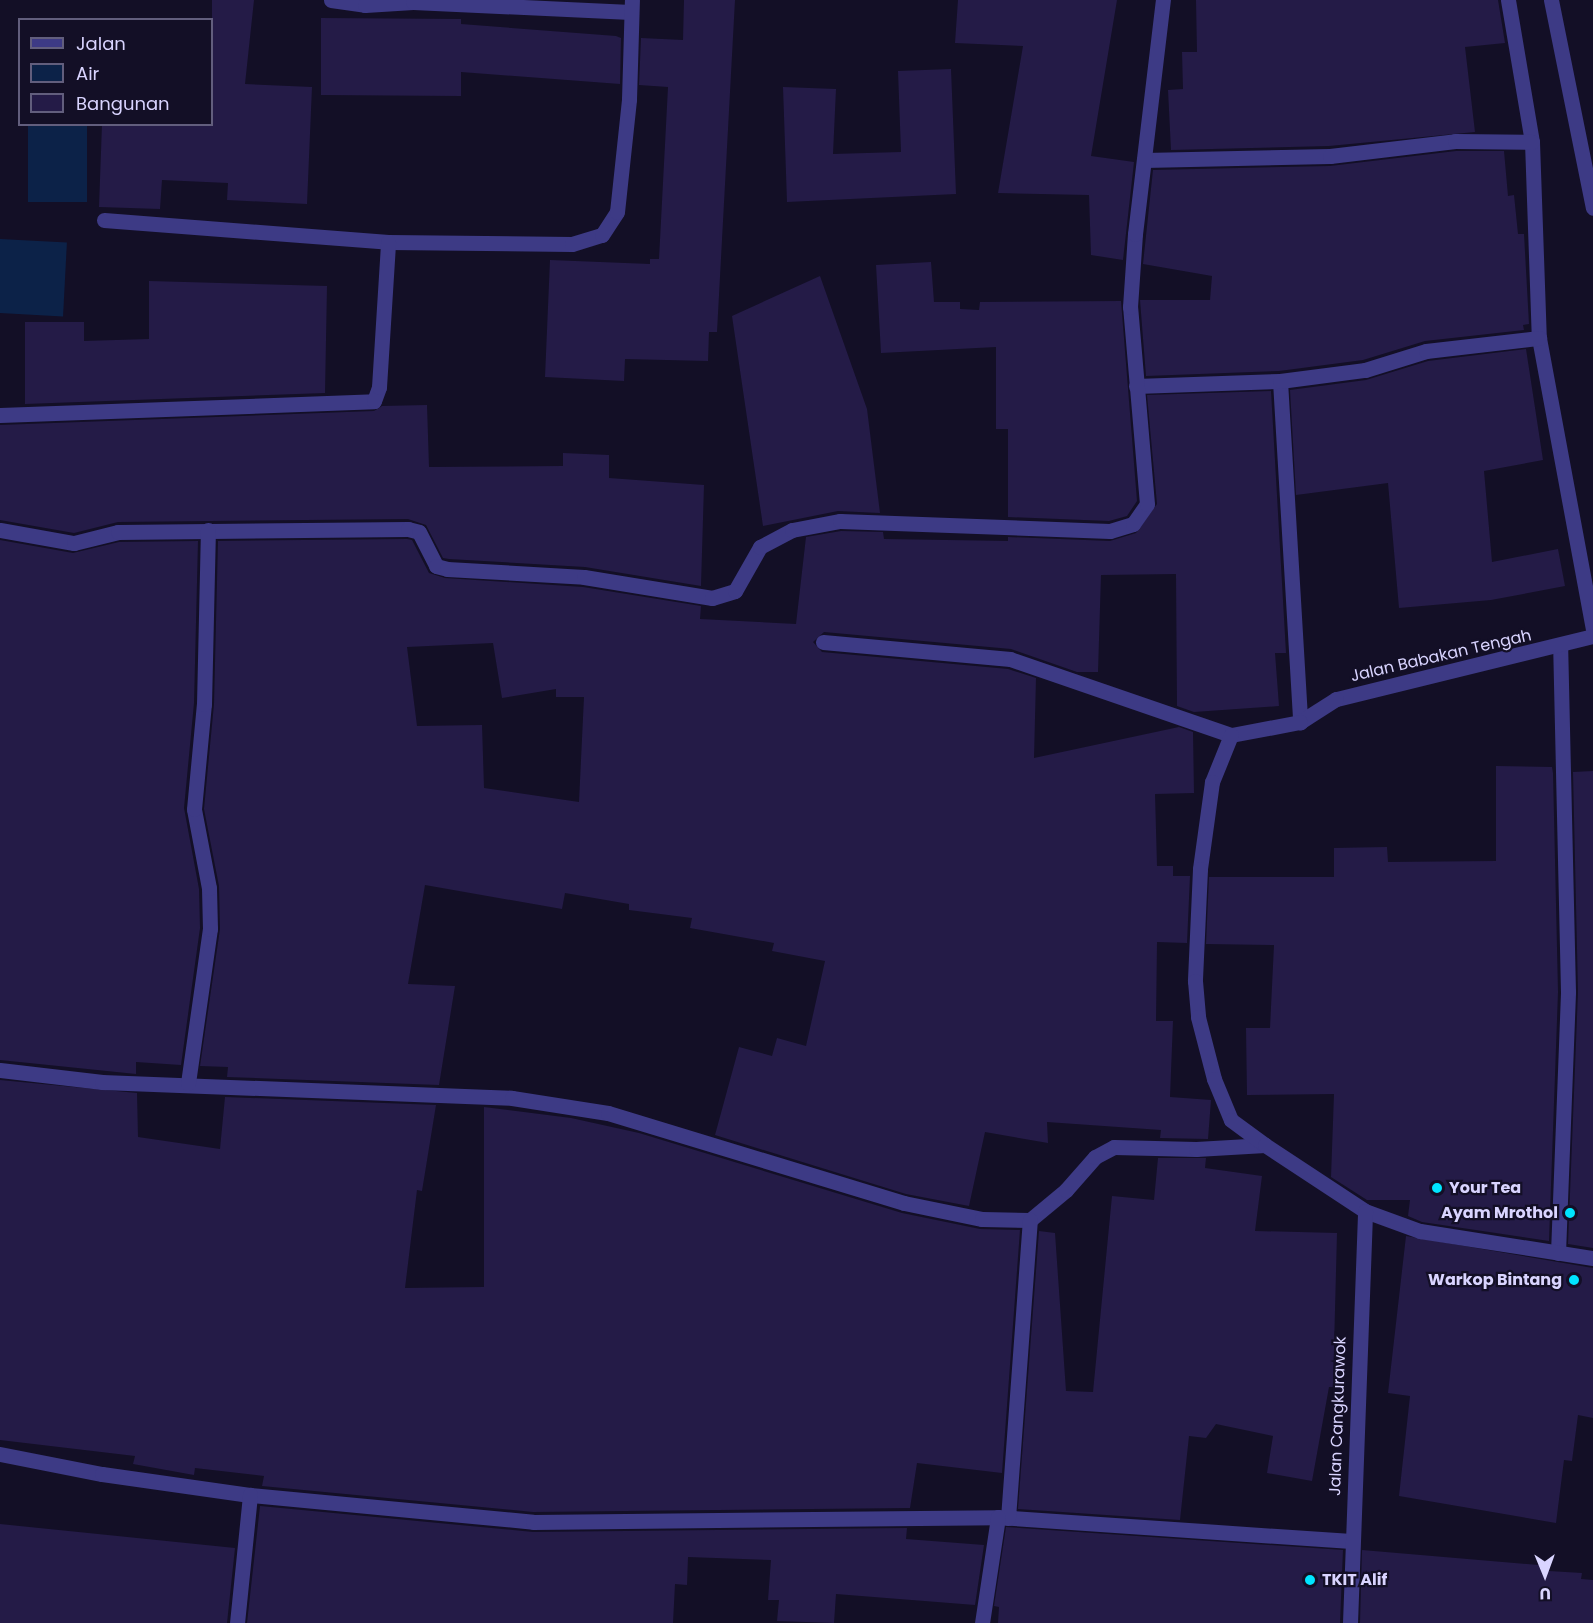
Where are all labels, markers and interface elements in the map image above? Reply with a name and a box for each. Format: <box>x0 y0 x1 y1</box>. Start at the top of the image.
legend <box>18 18 213 126</box>
text: Jalan <box>76 31 126 56</box>
text: Air <box>76 61 99 86</box>
text: Bangunan <box>76 91 170 116</box>
street label: Jalan Babakan Tengah <box>1349 626 1533 686</box>
place label: Your Tea <box>1449 1178 1521 1198</box>
marker: Your Tea <box>1430 1181 1444 1195</box>
place label: Ayam Mrothol <box>1441 1203 1558 1223</box>
marker: Ayam Mrothol <box>1563 1206 1577 1220</box>
place label: Warkop Bintang <box>1428 1270 1562 1290</box>
marker: Warkop Bintang <box>1567 1273 1581 1287</box>
street label: Jalan Cangkurawok <box>1326 1336 1350 1496</box>
north arrow <box>1515 1545 1575 1605</box>
place label: TKIT Alif <box>1322 1570 1387 1590</box>
marker: TKIT Alif <box>1303 1573 1317 1587</box>
text: U <box>1539 1582 1551 1605</box>

